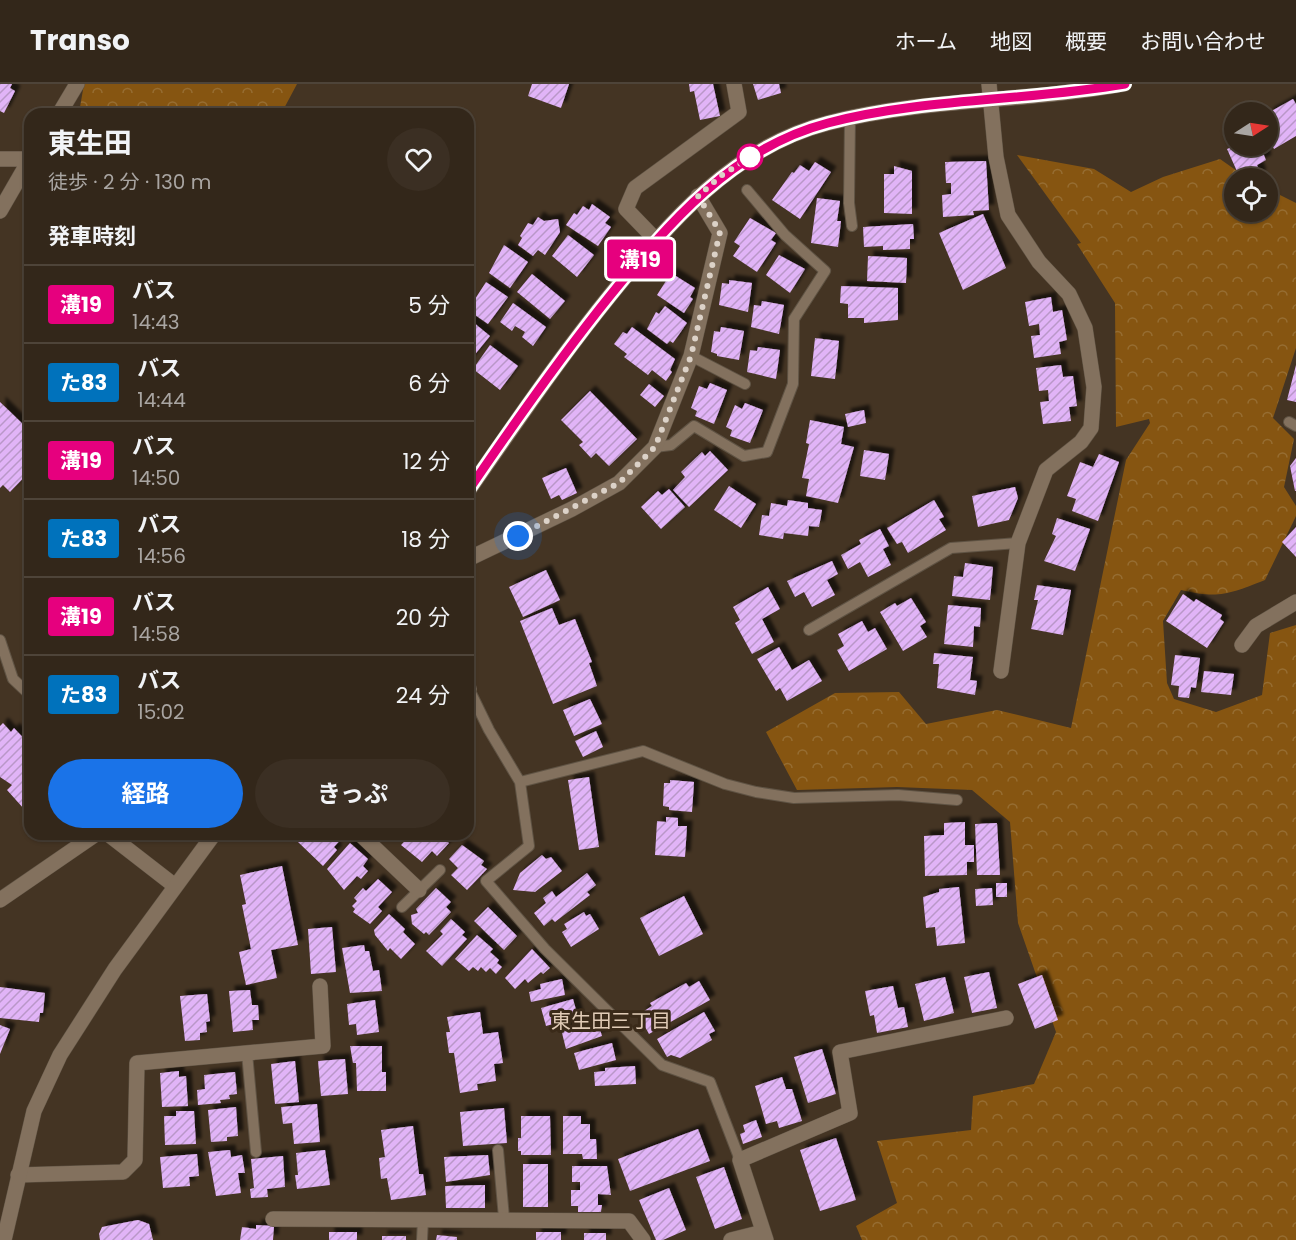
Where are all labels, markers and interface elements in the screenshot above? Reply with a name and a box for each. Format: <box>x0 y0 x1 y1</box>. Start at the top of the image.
text: Transo <box>30 21 130 60</box>
text: ホーム <box>895 27 957 56</box>
text: 地図 <box>990 27 1032 56</box>
text: 概要 <box>1065 27 1107 56</box>
text: お問い合わせ <box>1140 27 1266 56</box>
north arrow <box>1224 102 1278 156</box>
map controls <box>1224 102 1278 222</box>
text: 東生田 <box>48 124 132 163</box>
button: heart <box>387 128 450 191</box>
unlabelled marker <box>737 144 763 170</box>
text: 徒歩 · 2 分 · 130 m <box>48 168 211 196</box>
button: locate <box>1224 168 1278 222</box>
text: 発車時刻 <box>48 221 136 252</box>
line badge: 溝19 <box>606 240 674 279</box>
text: 溝19 <box>619 245 661 274</box>
text: バス <box>132 275 176 306</box>
text: 溝19 <box>60 290 102 319</box>
text: 5 分 <box>408 290 450 321</box>
text: 14:43 <box>132 308 180 336</box>
text: バス <box>137 353 181 384</box>
text: た83 <box>60 368 107 397</box>
text: 6 分 <box>408 368 450 399</box>
text: 14:44 <box>137 386 186 414</box>
text: バス <box>132 431 176 462</box>
text: 溝19 <box>60 446 102 475</box>
text: 12 分 <box>402 446 450 477</box>
text: 14:50 <box>132 464 180 492</box>
text: バス <box>137 509 181 540</box>
your location <box>503 521 533 551</box>
text: た83 <box>60 524 107 553</box>
text: 18 分 <box>401 524 450 555</box>
text: 14:56 <box>137 542 186 570</box>
text: バス <box>132 587 176 618</box>
text: 溝19 <box>60 602 102 631</box>
text: 20 分 <box>396 602 450 633</box>
text: 14:58 <box>132 620 180 648</box>
text: バス <box>137 665 181 696</box>
text: た83 <box>60 680 107 709</box>
text: 24 分 <box>396 680 450 711</box>
text: 15:02 <box>137 698 185 726</box>
button: 経路 <box>48 759 243 828</box>
button: きっぷ <box>255 759 450 828</box>
district label: 東生田三丁目 <box>551 1007 671 1035</box>

